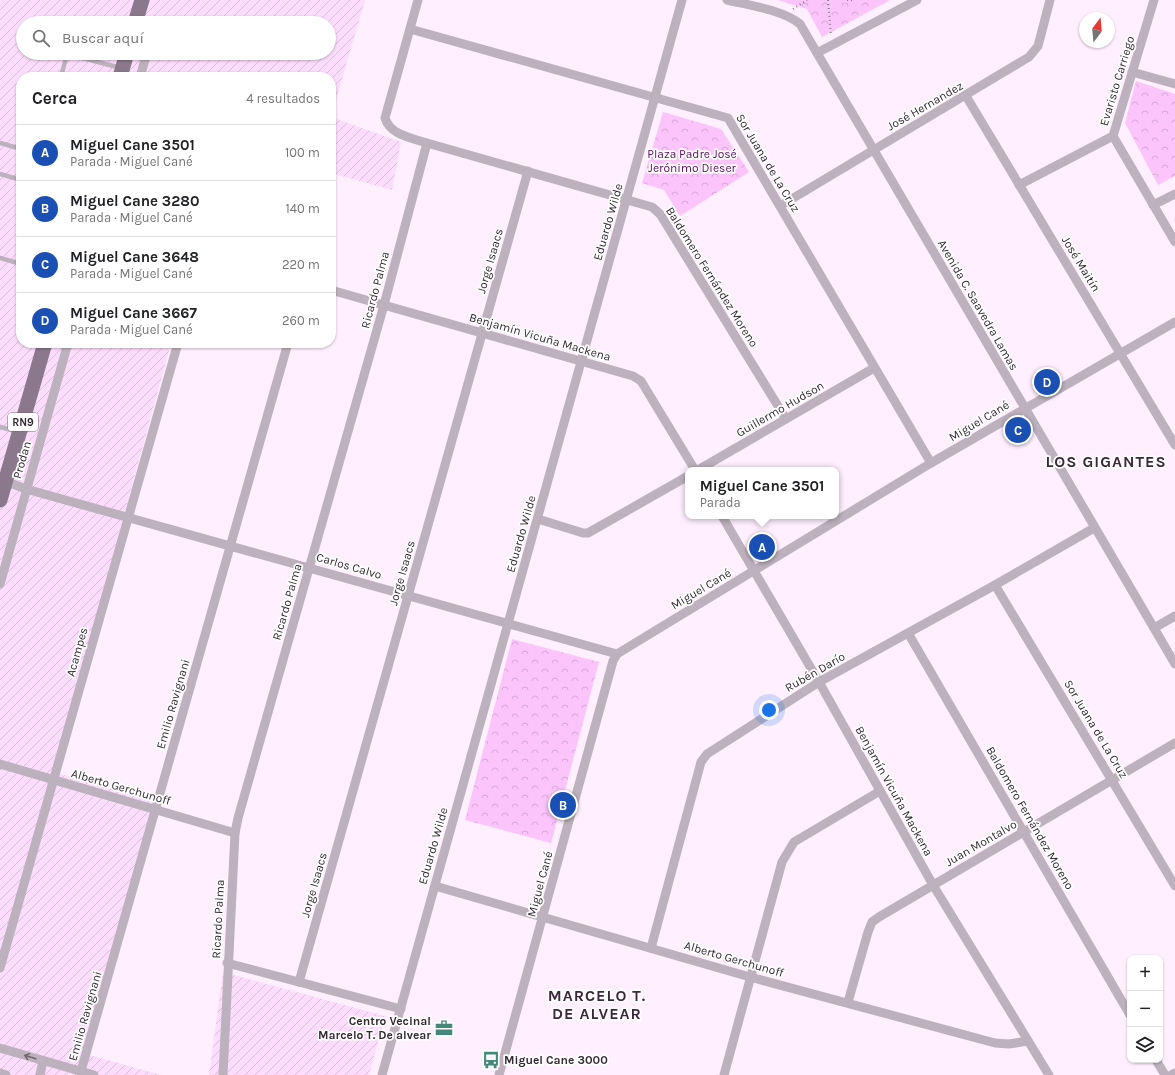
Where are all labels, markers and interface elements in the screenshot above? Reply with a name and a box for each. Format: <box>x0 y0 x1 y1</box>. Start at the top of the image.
north arrow <box>1079 12 1115 48</box>
search box <box>16 16 336 60</box>
icon: search <box>30 27 52 49</box>
text: Buscar aquí <box>62 29 144 47</box>
street label: Evaristo Carriego <box>1097 34 1137 128</box>
street label: José Hernandez <box>885 78 966 133</box>
text: Cerca <box>32 88 77 108</box>
text: 4 resultados <box>246 91 320 106</box>
street label: Sor Juana de La Cruz <box>733 111 803 215</box>
text: Miguel Cane 3501 <box>70 136 195 154</box>
text: A <box>41 145 49 160</box>
text: 100 m <box>285 145 320 160</box>
park label: Plaza Padre José Jerónimo Dieser <box>647 147 737 175</box>
text: Parada · Miguel Cané <box>70 154 193 169</box>
street label: Eduardo Wilde <box>590 182 626 262</box>
text: Miguel Cane 3280 <box>70 192 199 210</box>
text: B <box>41 201 49 216</box>
text: 140 m <box>285 201 320 216</box>
street label: Baldomero Fernández Moreno <box>663 204 761 350</box>
text: Parada · Miguel Cané <box>70 210 193 225</box>
street label: Jorge Isaacs <box>474 227 506 295</box>
street label: José Maitín <box>1059 234 1103 294</box>
street label: Avenida C. Saavedra Lamas <box>935 237 1021 373</box>
text: Miguel Cane 3648 <box>70 248 199 266</box>
street label: Ricardo Palma <box>358 250 392 330</box>
text: C <box>41 257 49 272</box>
text: 220 m <box>282 257 320 272</box>
text: Parada · Miguel Cané <box>70 266 193 281</box>
text: Miguel Cane 3667 <box>70 304 197 322</box>
street label: Benjamín Vicuña Mackena <box>468 310 612 364</box>
text: D <box>41 313 49 328</box>
text: 260 m <box>282 313 320 328</box>
text: Parada · Miguel Cané <box>70 322 193 337</box>
pin: D <box>1034 367 1060 397</box>
street label: Guillermo Hudson <box>734 378 826 440</box>
street label: Miguel Cané <box>946 398 1012 444</box>
road number: RN9 <box>8 413 38 431</box>
pin: C <box>1005 415 1031 445</box>
street label: Prodan <box>10 440 34 480</box>
district label: LOS GIGANTES <box>1045 452 1167 471</box>
popup <box>685 467 839 519</box>
text: Miguel Cane 3501 <box>700 477 824 495</box>
street label: Eduardo Wilde <box>503 494 539 574</box>
text: Parada <box>700 495 741 510</box>
pin: A <box>749 532 775 562</box>
street label: Jorge Isaacs <box>386 539 418 607</box>
street label: Carlos Calvo <box>315 550 383 582</box>
street label: Ricardo Palma <box>269 562 305 642</box>
street label: Miguel Cané <box>668 566 734 612</box>
street label: Acampes <box>63 626 91 678</box>
street label: Rubén Darío <box>782 649 848 695</box>
street label: Emilio Ravignani <box>153 657 193 751</box>
street label: Sor Juana de La Cruz <box>1061 677 1131 781</box>
your location <box>759 700 779 720</box>
street label: Benjamín Vicuña Mackena <box>852 724 936 858</box>
street label: Baldomero Fernández Moreno <box>983 744 1077 892</box>
street label: Alberto Gerchunoff <box>70 766 173 808</box>
pin: B <box>550 790 576 820</box>
street label: Eduardo Wilde <box>415 806 451 886</box>
street label: Juan Montalvo <box>943 817 1019 869</box>
street label: Miguel Cané <box>524 850 556 918</box>
street label: Jorge Isaacs <box>298 851 330 919</box>
street label: Ricardo Palma <box>209 879 227 959</box>
street label: Alberto Gerchunoff <box>683 938 786 980</box>
map controls <box>1127 955 1163 1063</box>
button: + <box>1127 955 1163 991</box>
street label: Emilio Ravignani <box>65 969 105 1063</box>
district label: MARCELO T. DE ALVEAR <box>548 986 646 1023</box>
button: − <box>1127 991 1163 1027</box>
place label: Centro Vecinal Marcelo T. De alvear <box>318 1014 431 1042</box>
office icon: Centro Vecinal Marcelo T. De alvear <box>434 1018 454 1038</box>
button: layers <box>1127 1027 1163 1063</box>
bus stop icon: Miguel Cane 3000 <box>481 1050 501 1070</box>
one-way arrow <box>23 1053 36 1060</box>
place label: Miguel Cane 3000 <box>504 1053 608 1067</box>

